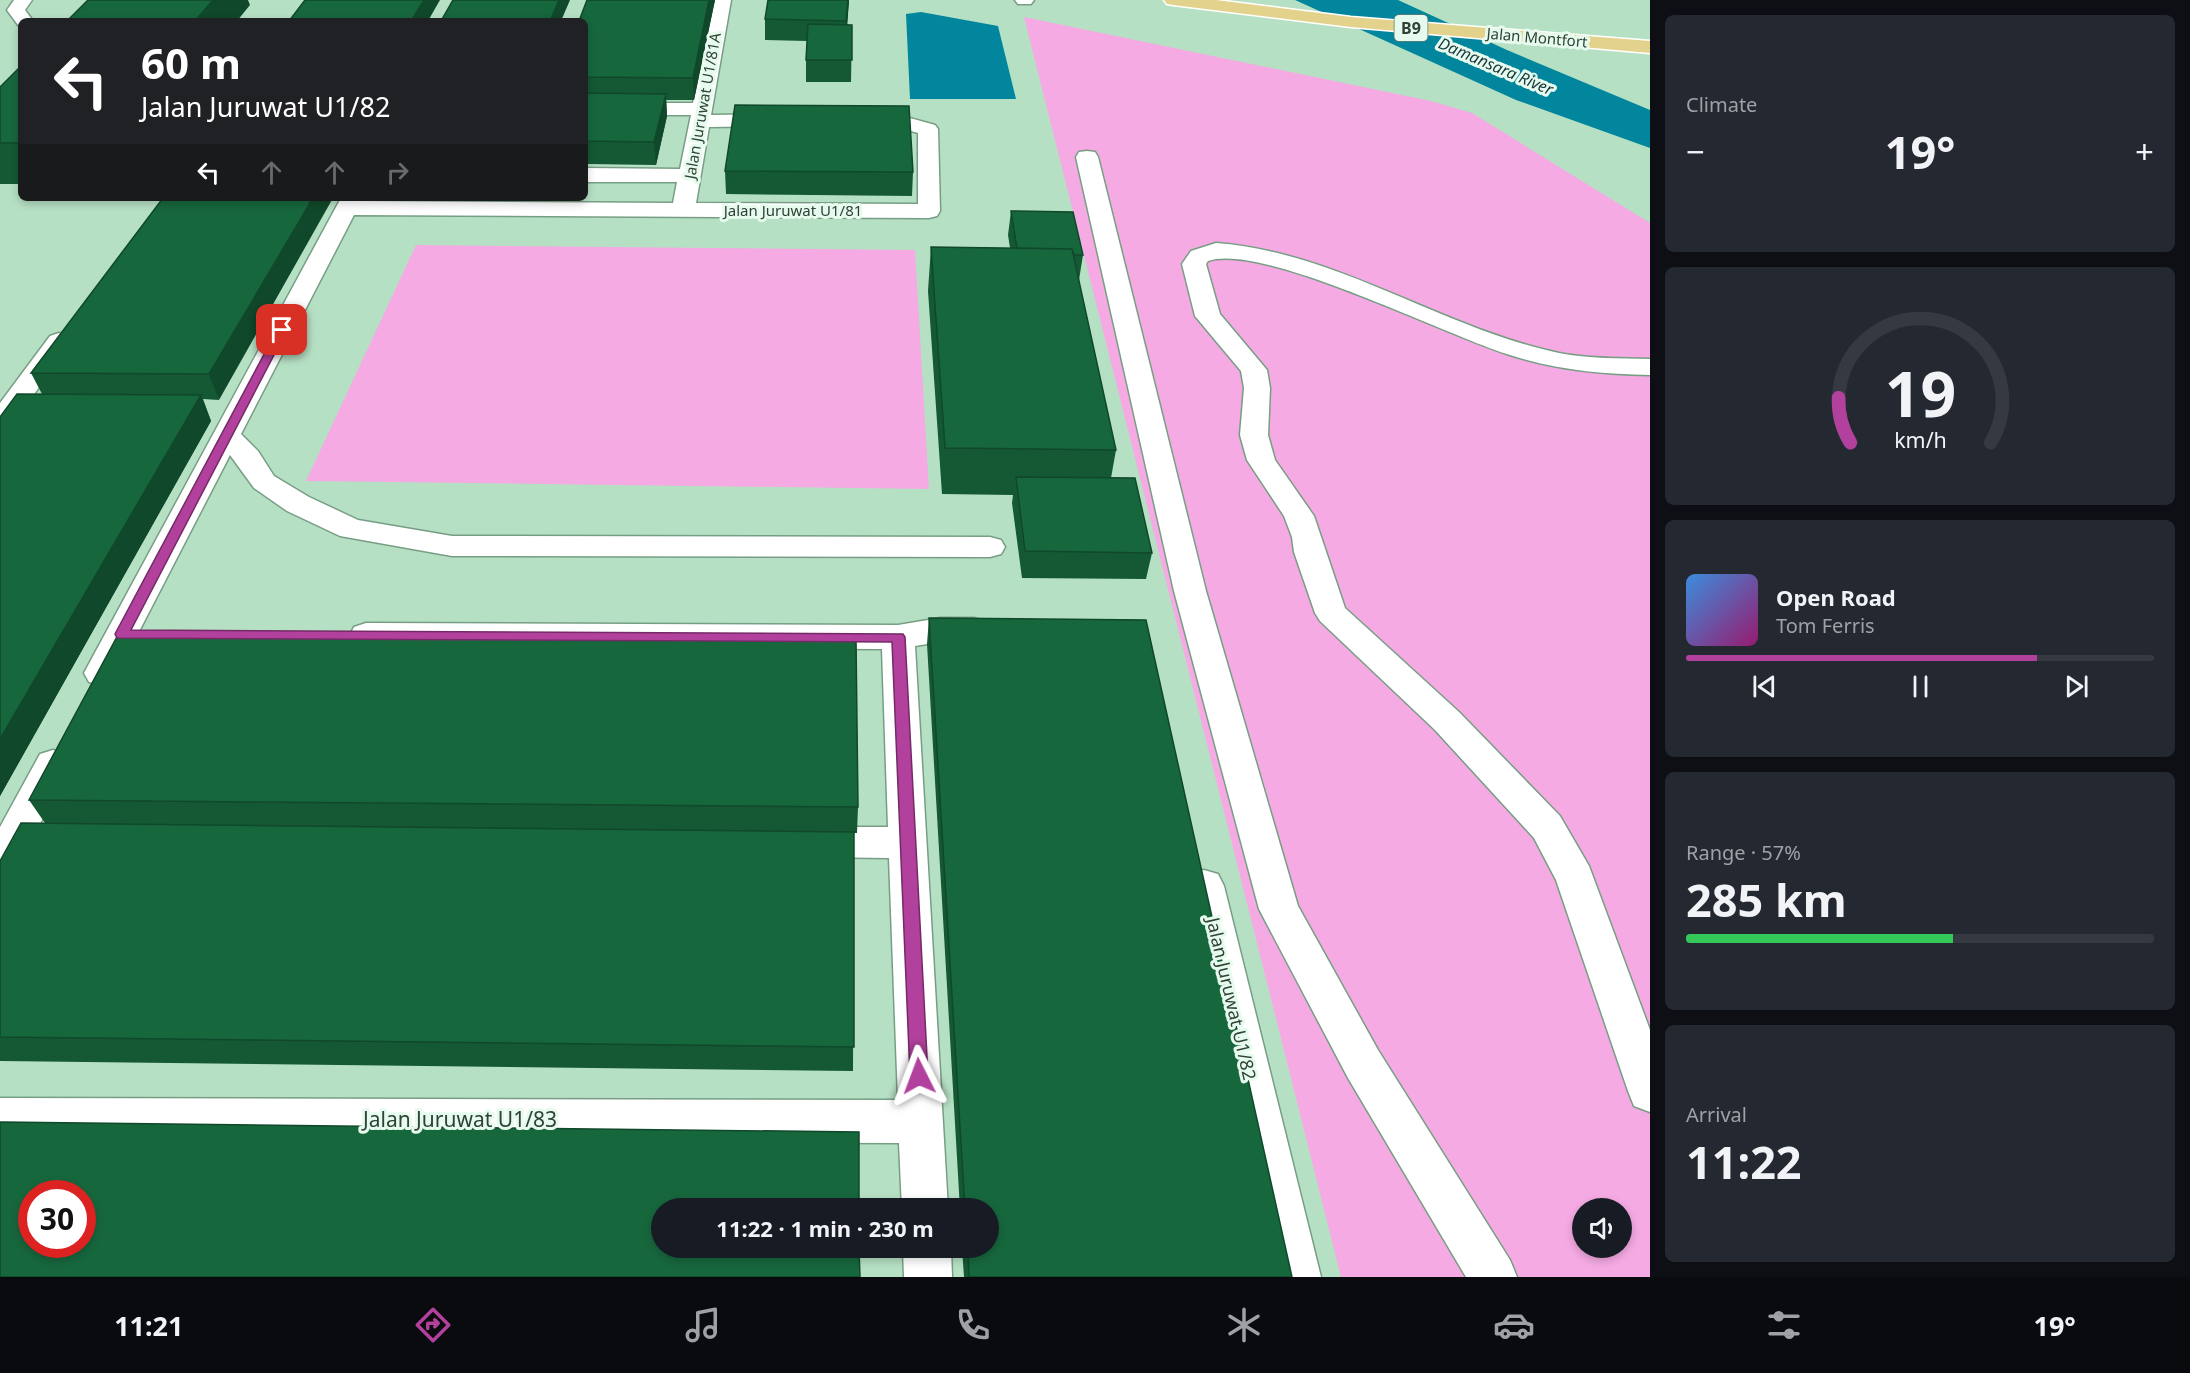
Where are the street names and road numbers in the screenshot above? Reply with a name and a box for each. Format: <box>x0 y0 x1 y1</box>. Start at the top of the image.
road number: B9 <box>1394 15 1428 41</box>
street label: Jalan Montfort <box>1484 22 1589 51</box>
street label: Jalan Juruwat U1/81A <box>679 31 725 183</box>
street label: Jalan Juruwat U1/81 <box>722 200 862 220</box>
street label: Jalan Juruwat U1/82 <box>1201 913 1262 1083</box>
street label: Jalan Juruwat U1/83 <box>361 1105 557 1133</box>

